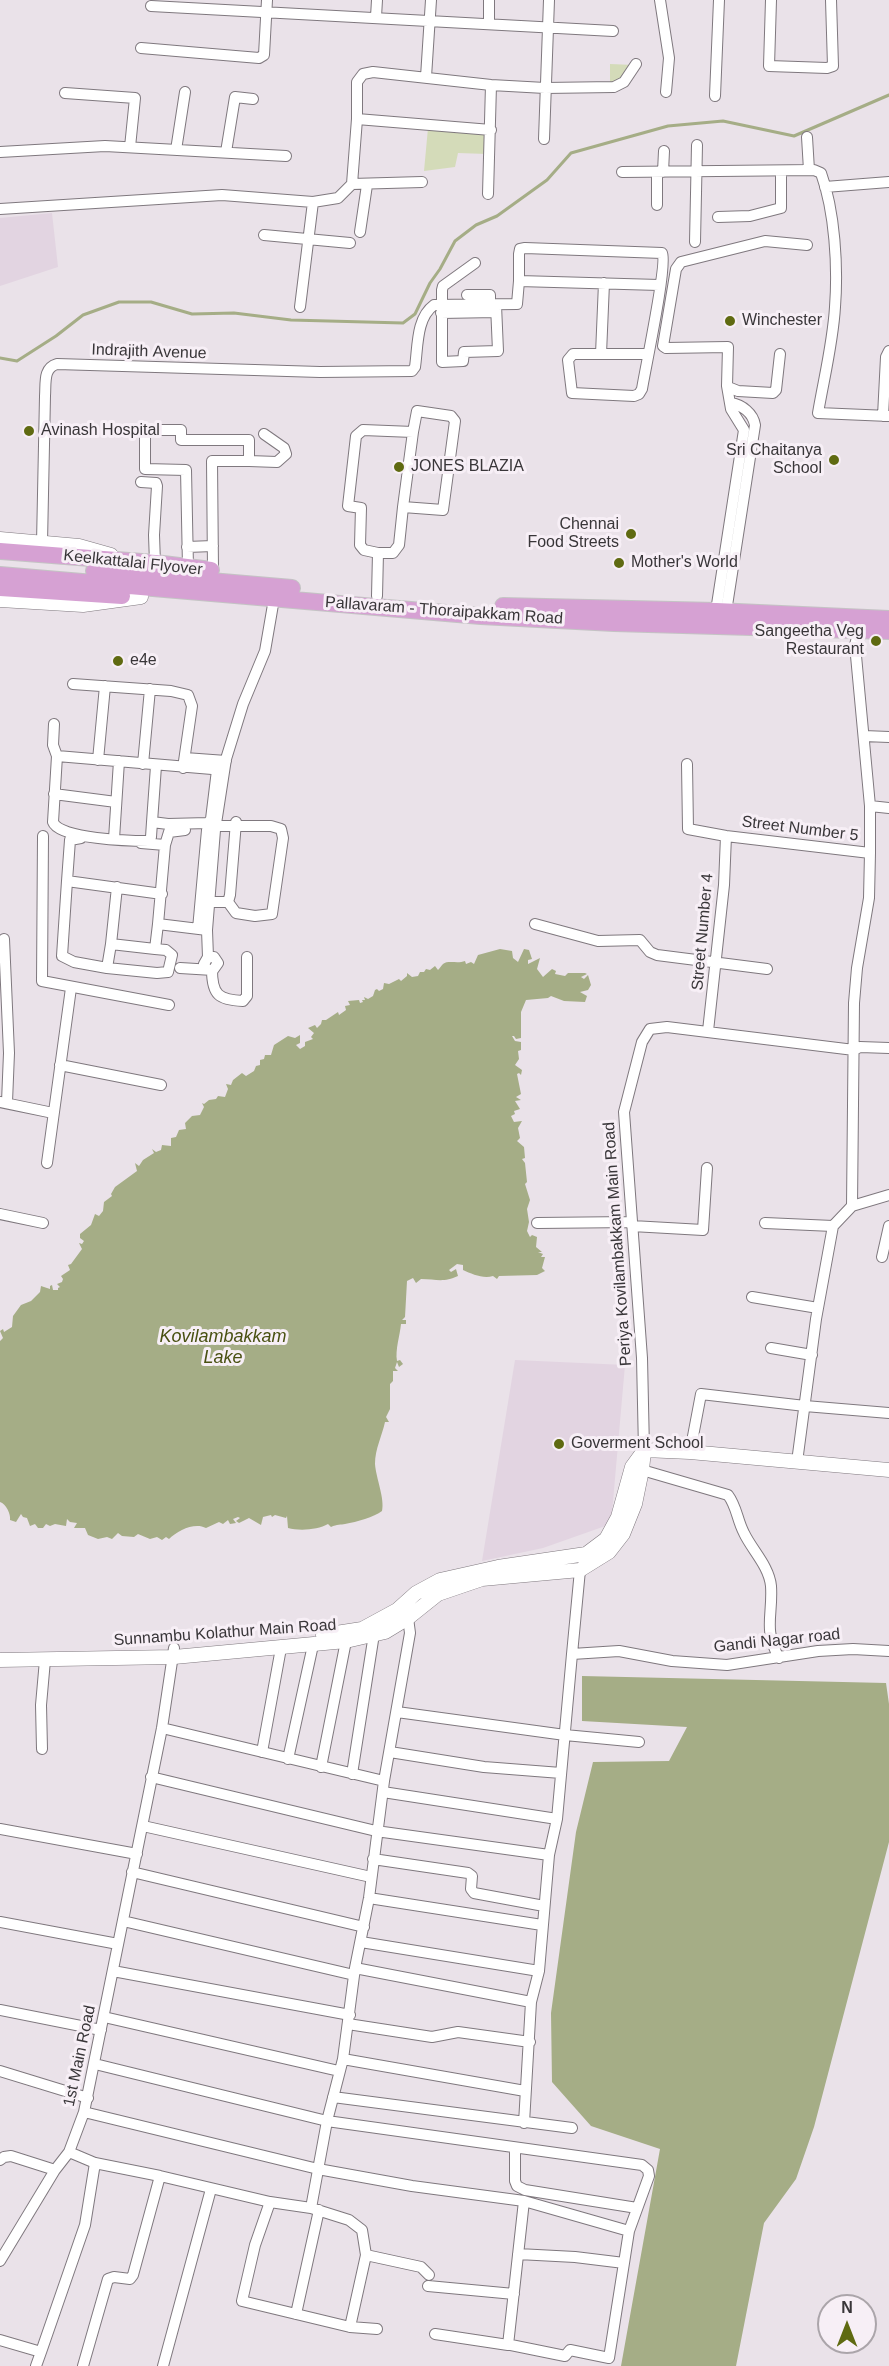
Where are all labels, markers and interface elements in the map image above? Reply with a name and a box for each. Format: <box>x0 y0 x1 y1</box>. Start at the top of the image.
place label: Winchester <box>742 311 822 331</box>
marker: Winchester <box>723 314 737 328</box>
street label: Indrajith Avenue <box>91 340 207 364</box>
place label: Avinash Hospital <box>41 421 160 441</box>
marker: Avinash Hospital <box>22 424 36 438</box>
place label: Sri Chaitanya School <box>726 441 822 479</box>
marker: Sri Chaitanya School <box>827 453 841 467</box>
place label: JONES BLAZIA <box>411 457 524 477</box>
marker: JONES BLAZIA <box>392 460 406 474</box>
place label: Chennai Food Streets <box>527 515 619 553</box>
marker: Chennai Food Streets <box>624 527 638 541</box>
street label: Keelkattalai Flyover <box>63 546 203 580</box>
place label: Mother's World <box>631 553 738 573</box>
marker: Mother's World <box>612 556 626 570</box>
street label: Pallavaram - Thoraipakkam Road <box>324 593 564 629</box>
place label: Sangeetha Veg Restaurant <box>755 622 864 660</box>
marker: Sangeetha Veg Restaurant <box>869 634 883 648</box>
place label: e4e <box>130 651 157 671</box>
marker: e4e <box>111 654 125 668</box>
street label: Street Number 5 <box>741 812 859 846</box>
street label: Street Number 4 <box>688 873 718 991</box>
street label: Periya Kovilambakkam Main Road <box>600 1121 636 1367</box>
water label: Kovilambakkam Lake <box>159 1326 287 1368</box>
place label: Goverment School <box>571 1434 704 1454</box>
marker: Goverment School <box>552 1437 566 1451</box>
street label: Sunnambu Kolathur Main Road <box>113 1616 337 1650</box>
street label: Gandi Nagar road <box>713 1625 841 1657</box>
street label: 1st Main Road <box>60 2004 100 2108</box>
north arrow <box>817 2294 877 2354</box>
text: N <box>841 2299 853 2316</box>

